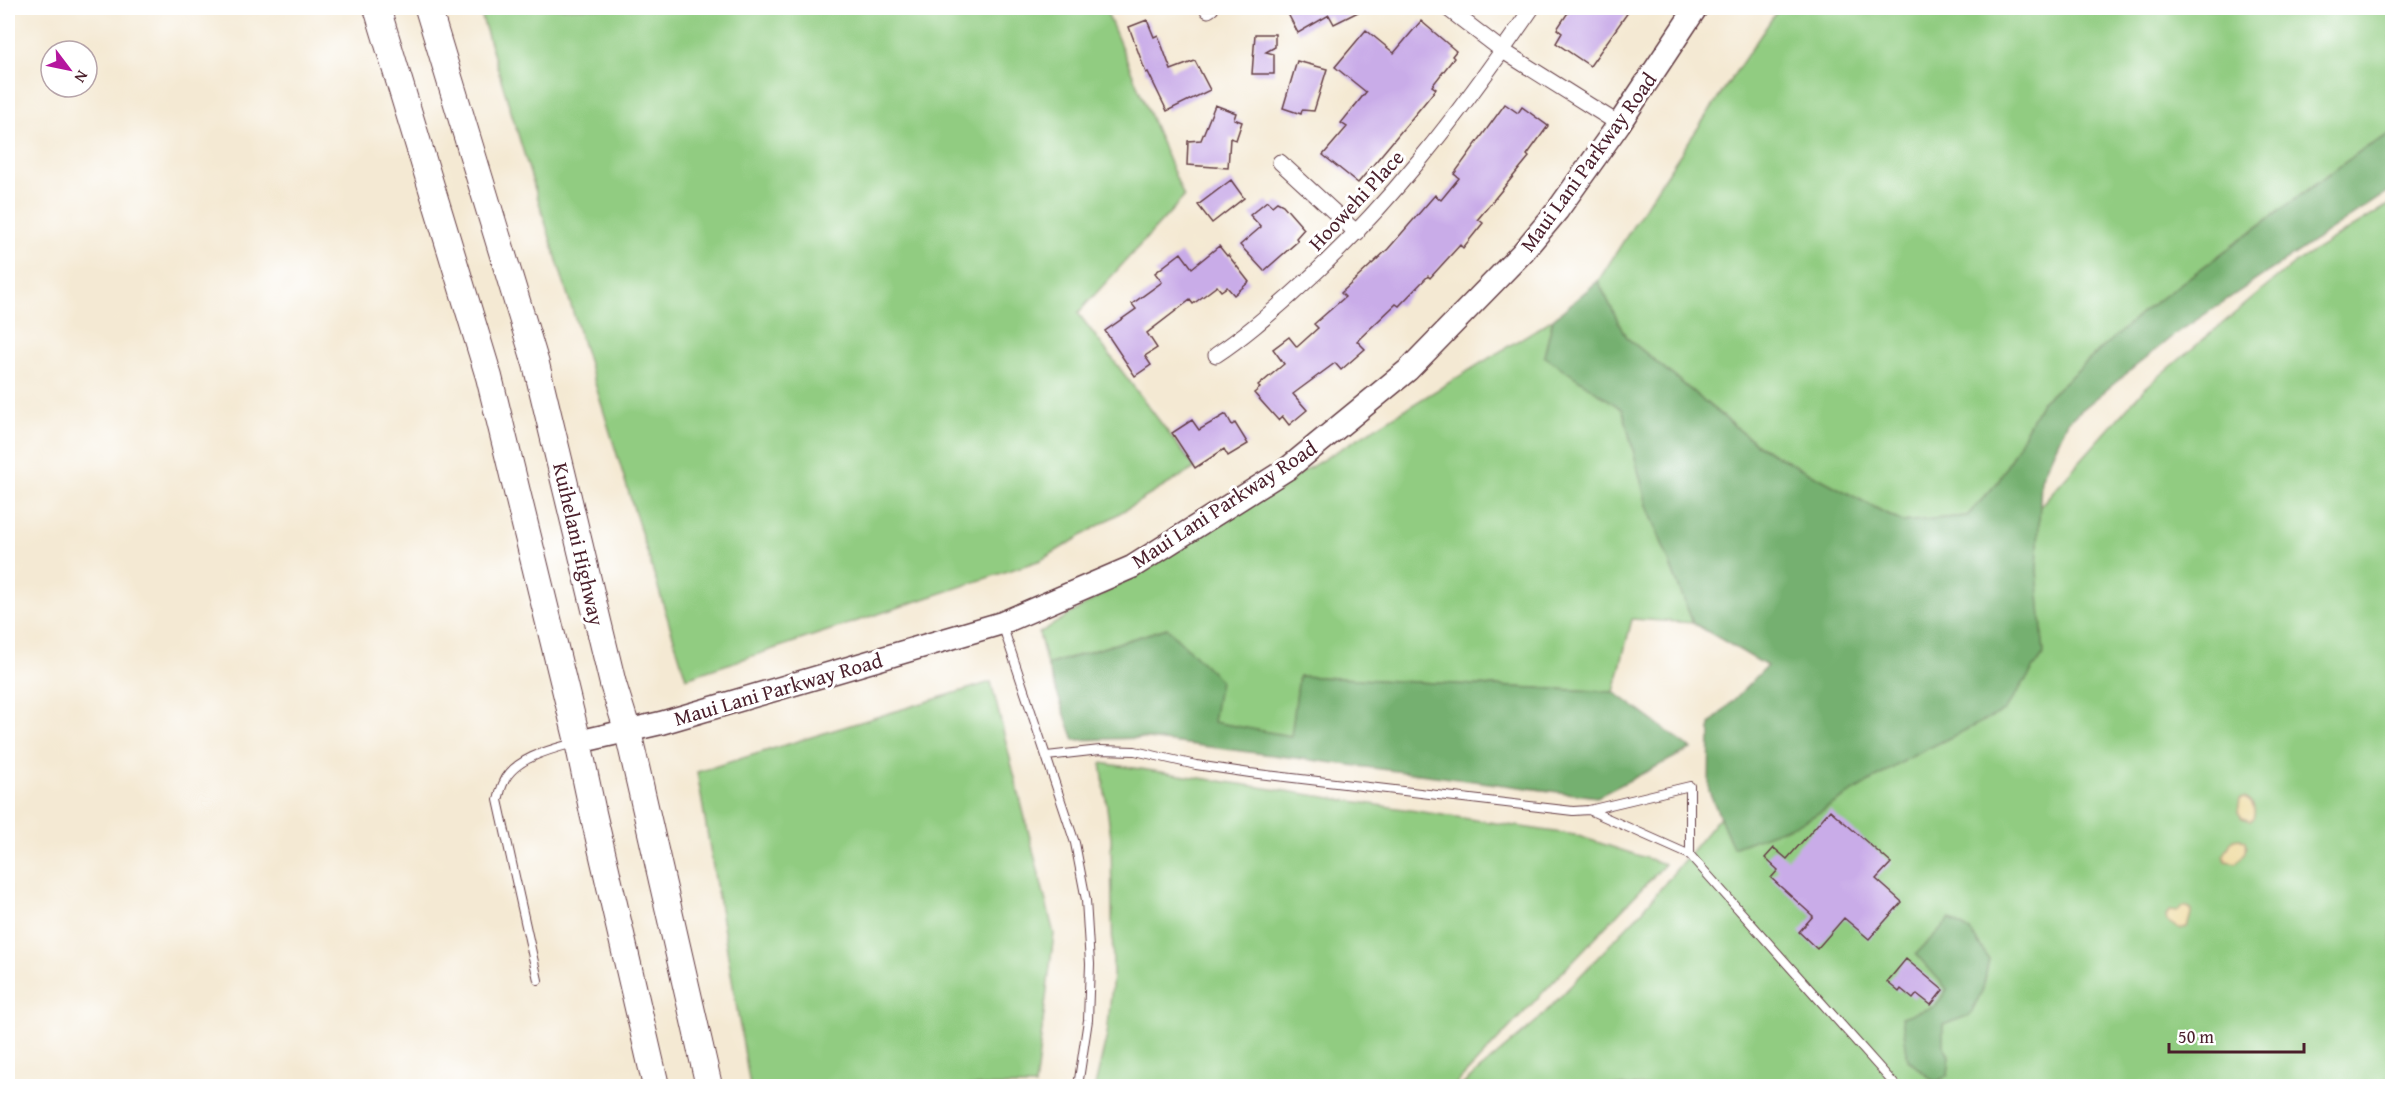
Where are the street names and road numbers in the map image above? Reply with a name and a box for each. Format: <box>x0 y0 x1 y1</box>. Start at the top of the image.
street label: Maui Lani Parkway Road <box>1512 65 1664 258</box>
street label: Hoowehi Place <box>1301 143 1411 257</box>
street label: Maui Lani Parkway Road <box>1125 432 1323 576</box>
street label: Kuihelani Highway <box>545 459 613 629</box>
street label: Maui Lani Parkway Road <box>670 644 887 734</box>

